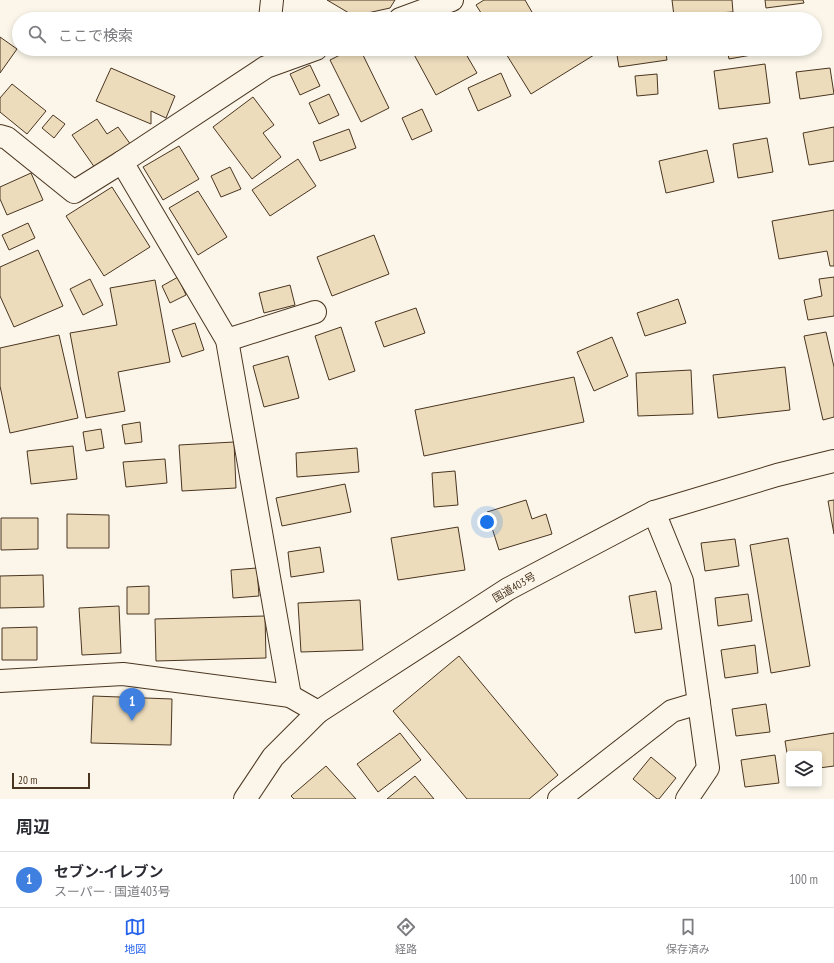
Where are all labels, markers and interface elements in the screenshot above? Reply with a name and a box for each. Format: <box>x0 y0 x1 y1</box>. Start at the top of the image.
search box <box>12 12 822 56</box>
icon: search <box>26 23 48 45</box>
text: ここで検索 <box>58 26 133 45</box>
your location <box>477 512 497 532</box>
street label: 国道403号 <box>490 569 538 605</box>
pin: 1 <box>119 688 145 721</box>
map controls <box>786 751 822 787</box>
button: layers <box>786 751 822 787</box>
scale bar <box>12 771 90 790</box>
text: 20 m <box>18 773 37 787</box>
text: 周辺 <box>16 816 50 838</box>
text: セブン-イレブン <box>54 862 163 881</box>
text: 1 <box>26 871 32 888</box>
text: 100 m <box>789 871 818 888</box>
text: スーパー · 国道403号 <box>54 883 171 900</box>
tab: 地図 <box>124 916 146 956</box>
tab: 経路 <box>395 916 417 956</box>
tab: 保存済み <box>666 916 710 956</box>

